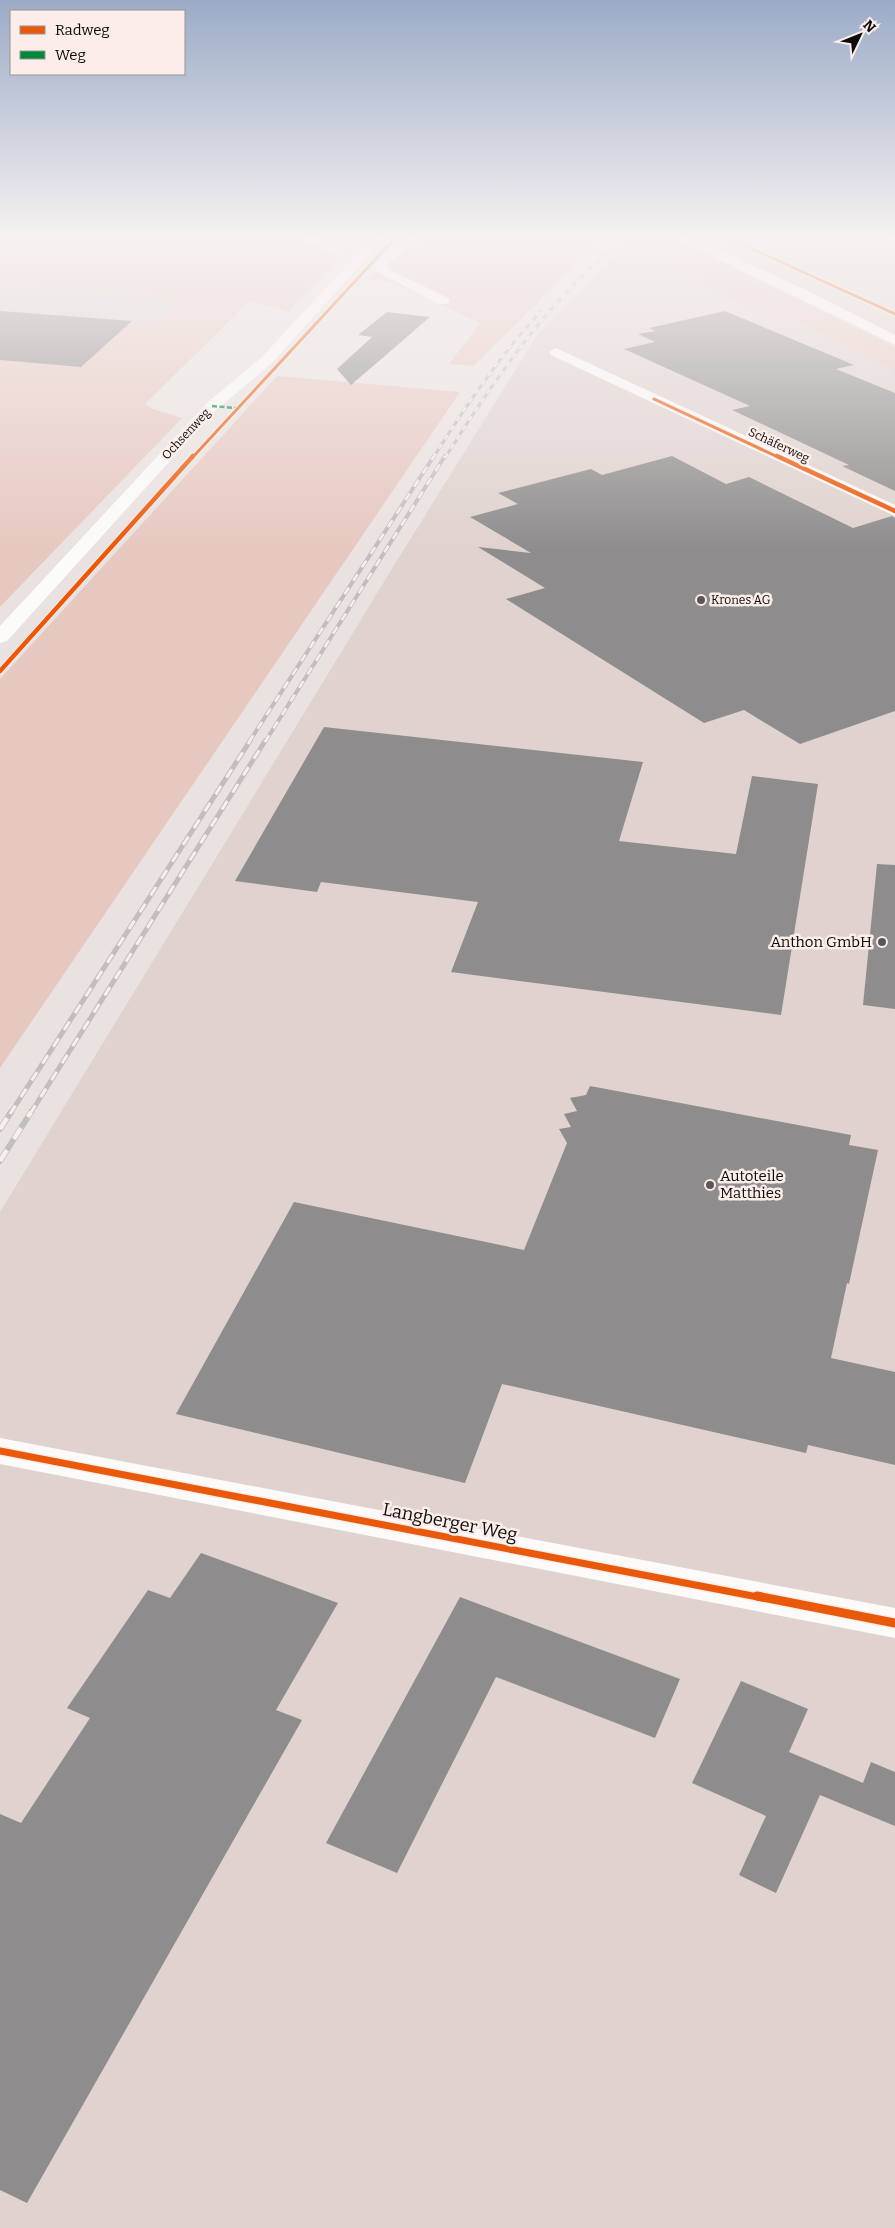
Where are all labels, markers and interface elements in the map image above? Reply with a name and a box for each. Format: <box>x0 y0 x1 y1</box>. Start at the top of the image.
legend <box>10 10 185 75</box>
north arrow <box>835 10 885 60</box>
text: N <box>859 17 879 36</box>
text: Radweg <box>55 21 110 39</box>
text: Weg <box>55 46 86 64</box>
street label: Ochsenweg <box>159 405 213 462</box>
street label: Schäferweg <box>746 425 812 465</box>
place label: Krones AG <box>711 593 771 607</box>
marker: Krones AG <box>695 594 707 606</box>
place label: Anthon GmbH <box>770 933 872 951</box>
marker: Anthon GmbH <box>876 936 888 948</box>
place label: Autoteile Matthies <box>720 1167 784 1202</box>
marker: Autoteile Matthies <box>704 1179 716 1191</box>
street label: Langberger Weg <box>381 1498 519 1546</box>

